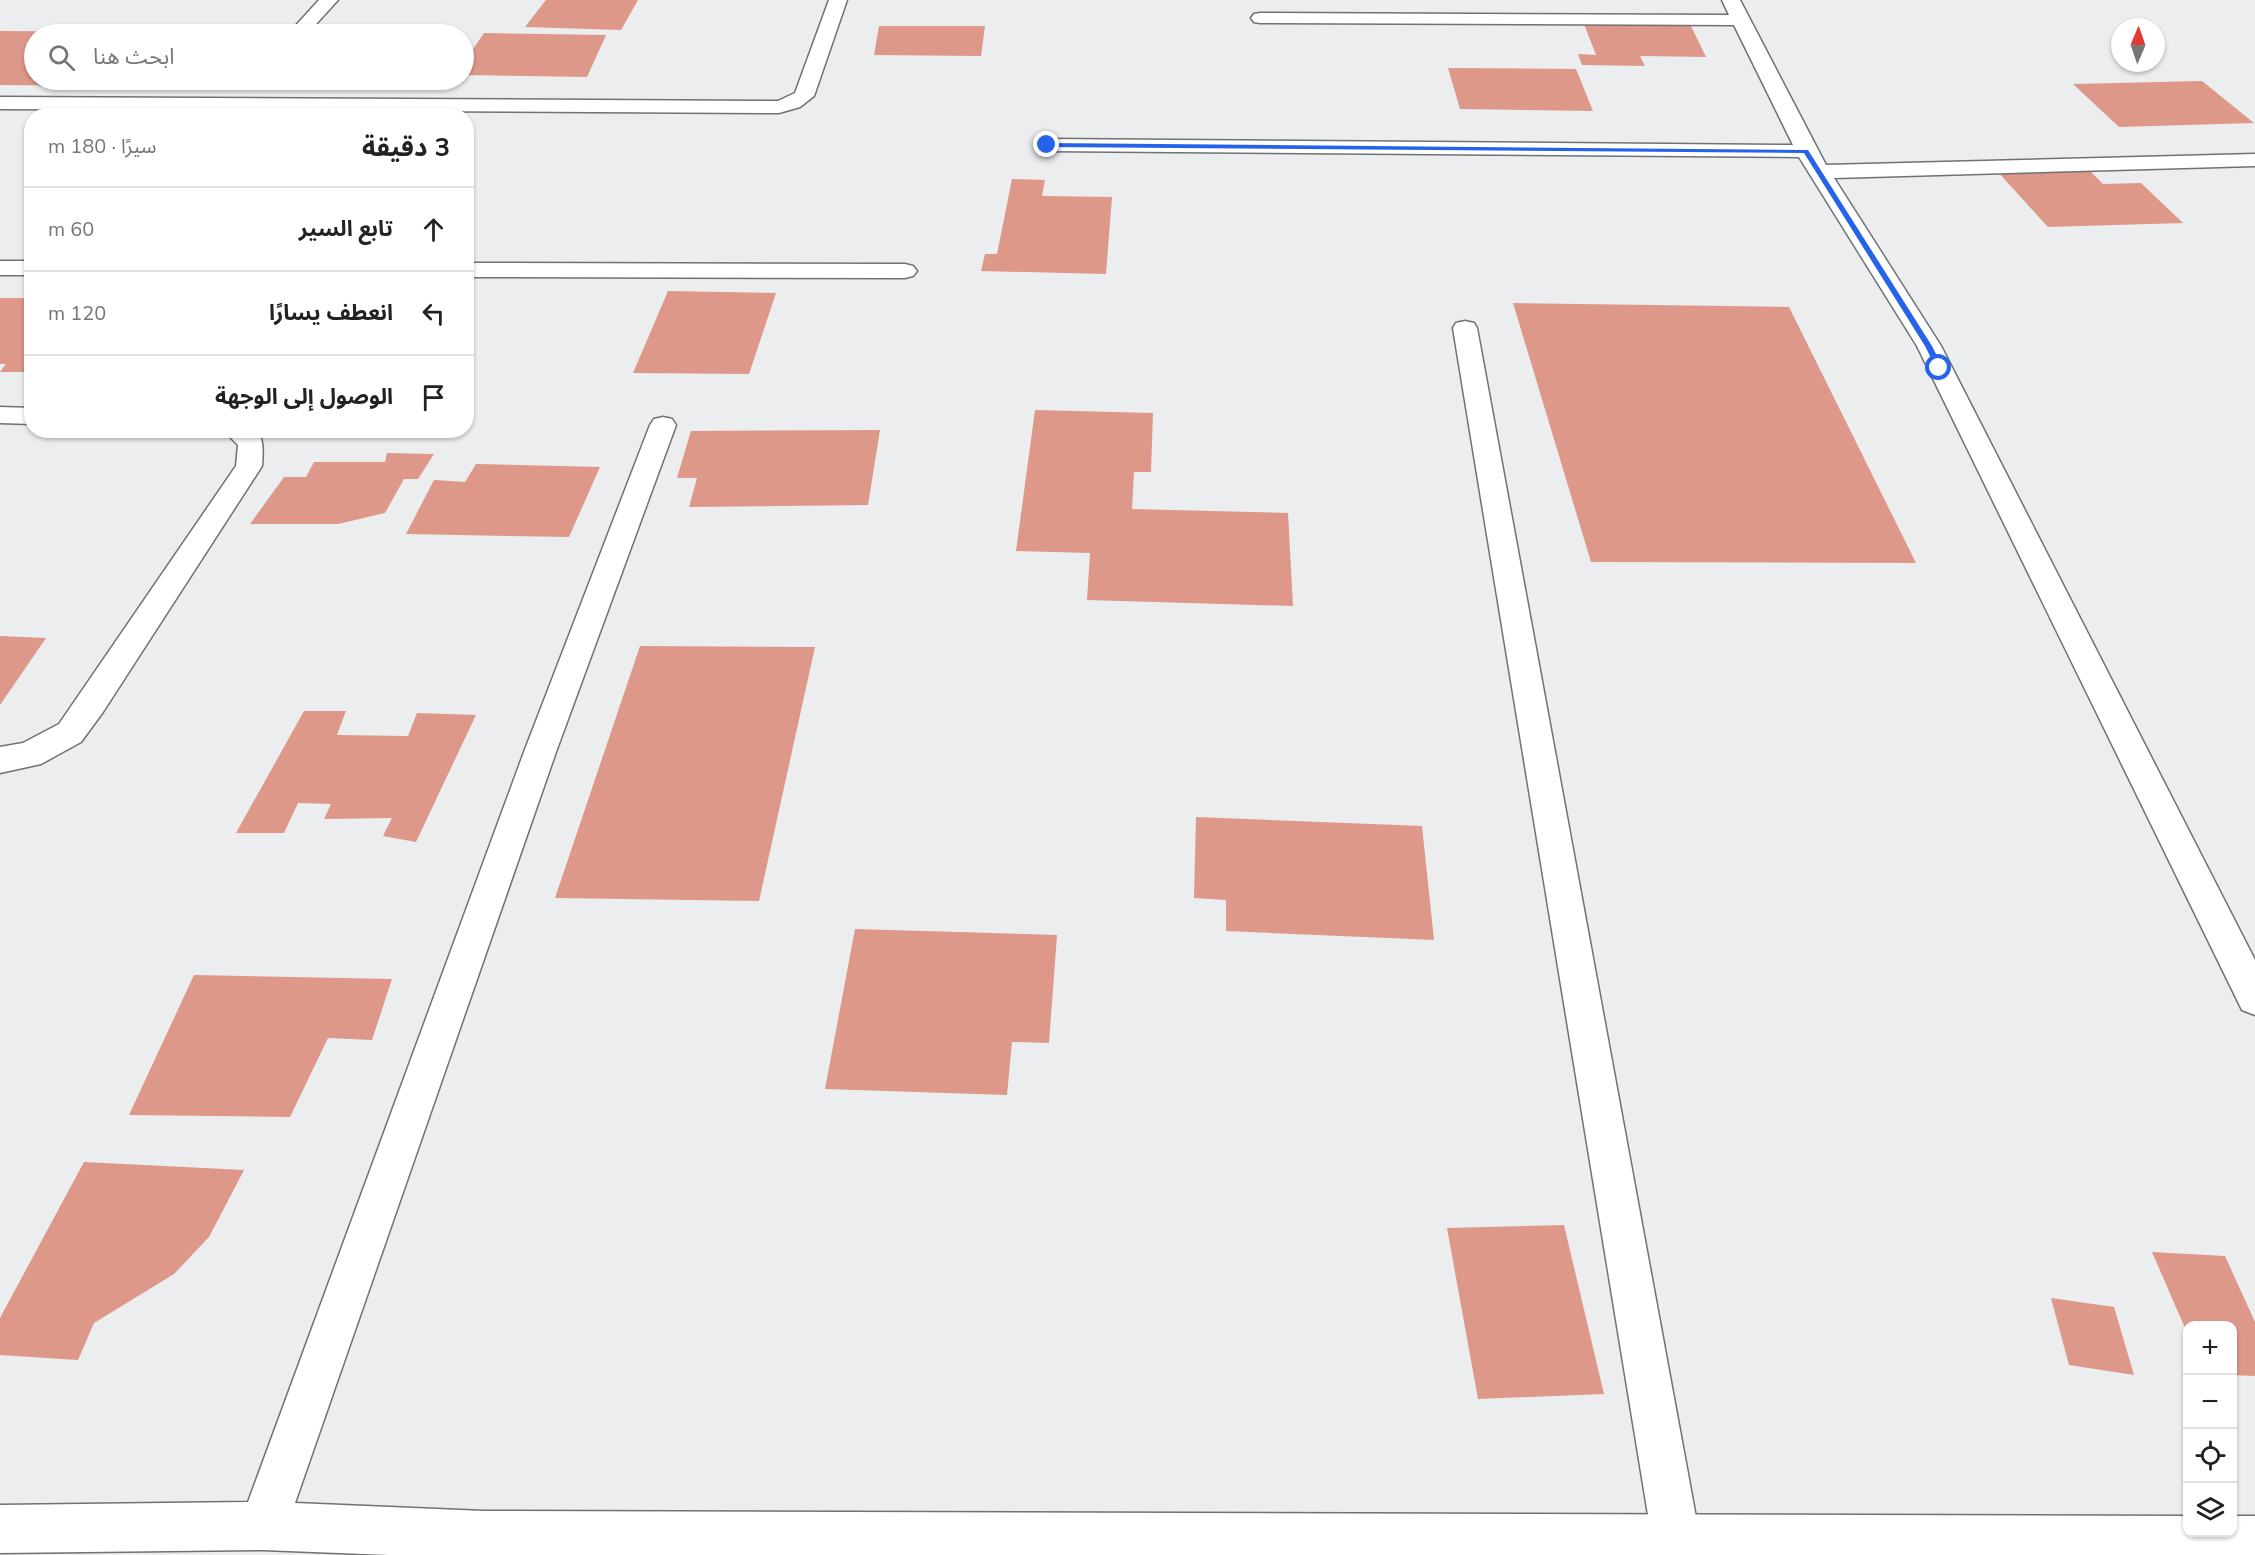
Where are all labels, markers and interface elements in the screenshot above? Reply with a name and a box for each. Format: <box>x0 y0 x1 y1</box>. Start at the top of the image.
north arrow <box>2111 18 2165 72</box>
search box <box>24 24 474 90</box>
icon: search <box>45 41 78 74</box>
text: ابحث هنا <box>93 42 174 72</box>
text: 3 دقيقة <box>362 130 450 165</box>
route end <box>1033 131 1059 157</box>
text: سيرًا · 180 m <box>48 133 156 160</box>
icon: ahead <box>417 213 450 246</box>
text: تابع السير <box>299 214 393 244</box>
text: 60 m <box>48 216 94 243</box>
icon: left <box>417 297 450 330</box>
text: انعطف يسارًا <box>269 298 393 328</box>
text: 120 m <box>48 300 106 327</box>
route start <box>1925 354 1951 380</box>
icon: arrive <box>417 381 450 414</box>
text: الوصول إلى الوجهة <box>215 382 393 412</box>
map controls <box>2183 1321 2237 1537</box>
button: + <box>2183 1321 2237 1375</box>
button: − <box>2183 1375 2237 1429</box>
button: locate <box>2183 1429 2237 1483</box>
button: layers <box>2183 1483 2237 1537</box>

